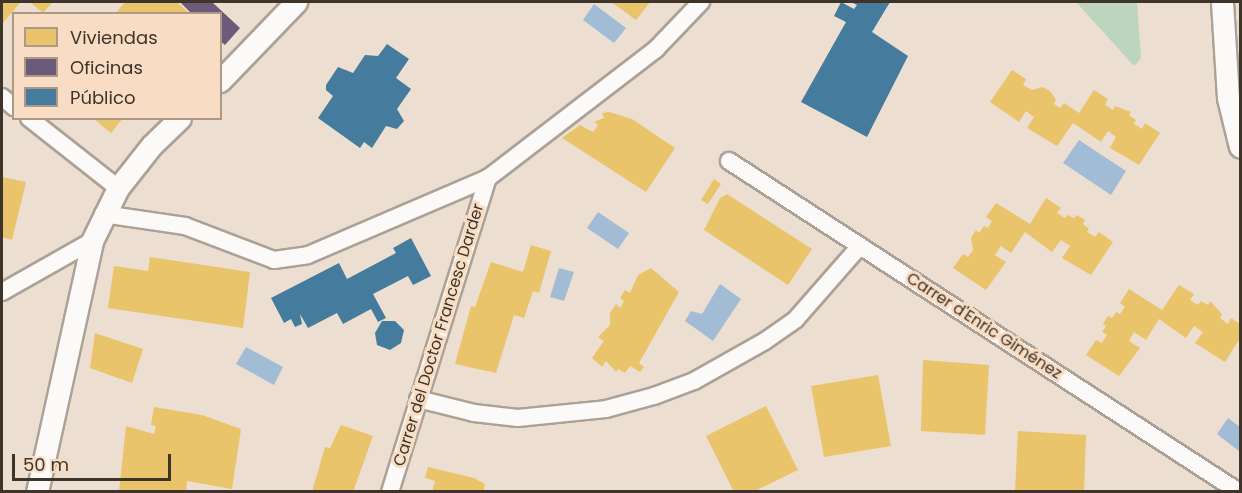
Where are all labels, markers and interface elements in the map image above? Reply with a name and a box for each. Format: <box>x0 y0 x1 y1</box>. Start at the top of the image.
legend <box>12 12 222 120</box>
text: Viviendas <box>70 25 158 50</box>
text: Oficinas <box>70 55 143 80</box>
text: Público <box>70 85 135 110</box>
street label: Carrer del Doctor Francesc Darder <box>390 201 488 469</box>
street label: Carrer d'Enric Giménez <box>903 269 1065 383</box>
scale bar <box>15 442 174 480</box>
text: 50 m <box>23 452 69 477</box>

